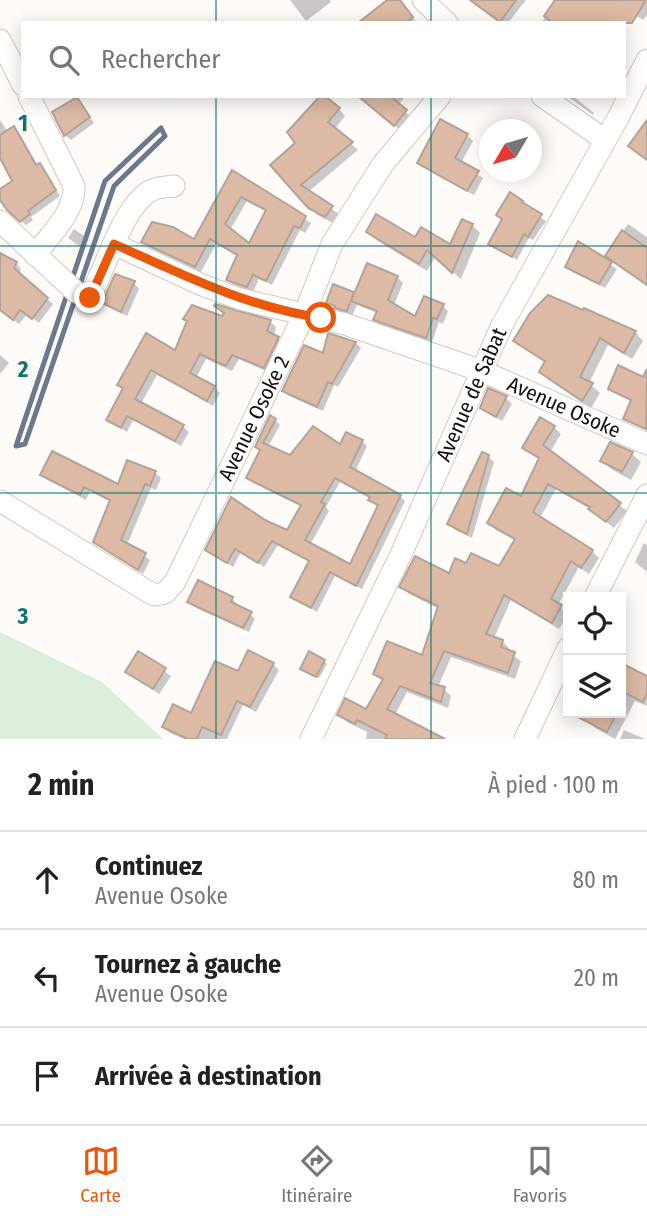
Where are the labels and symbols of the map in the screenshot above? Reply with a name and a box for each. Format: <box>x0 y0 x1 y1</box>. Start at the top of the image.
text: 1 <box>18 109 28 137</box>
north arrow <box>479 119 542 182</box>
route end <box>74 282 105 313</box>
route start <box>305 302 336 333</box>
street label: Avenue de Sabat <box>431 324 512 465</box>
street label: Avenue Osoke 2 <box>213 352 295 485</box>
text: 2 <box>17 355 29 383</box>
street label: Avenue Osoke <box>503 371 625 444</box>
text: 3 <box>17 602 29 630</box>

